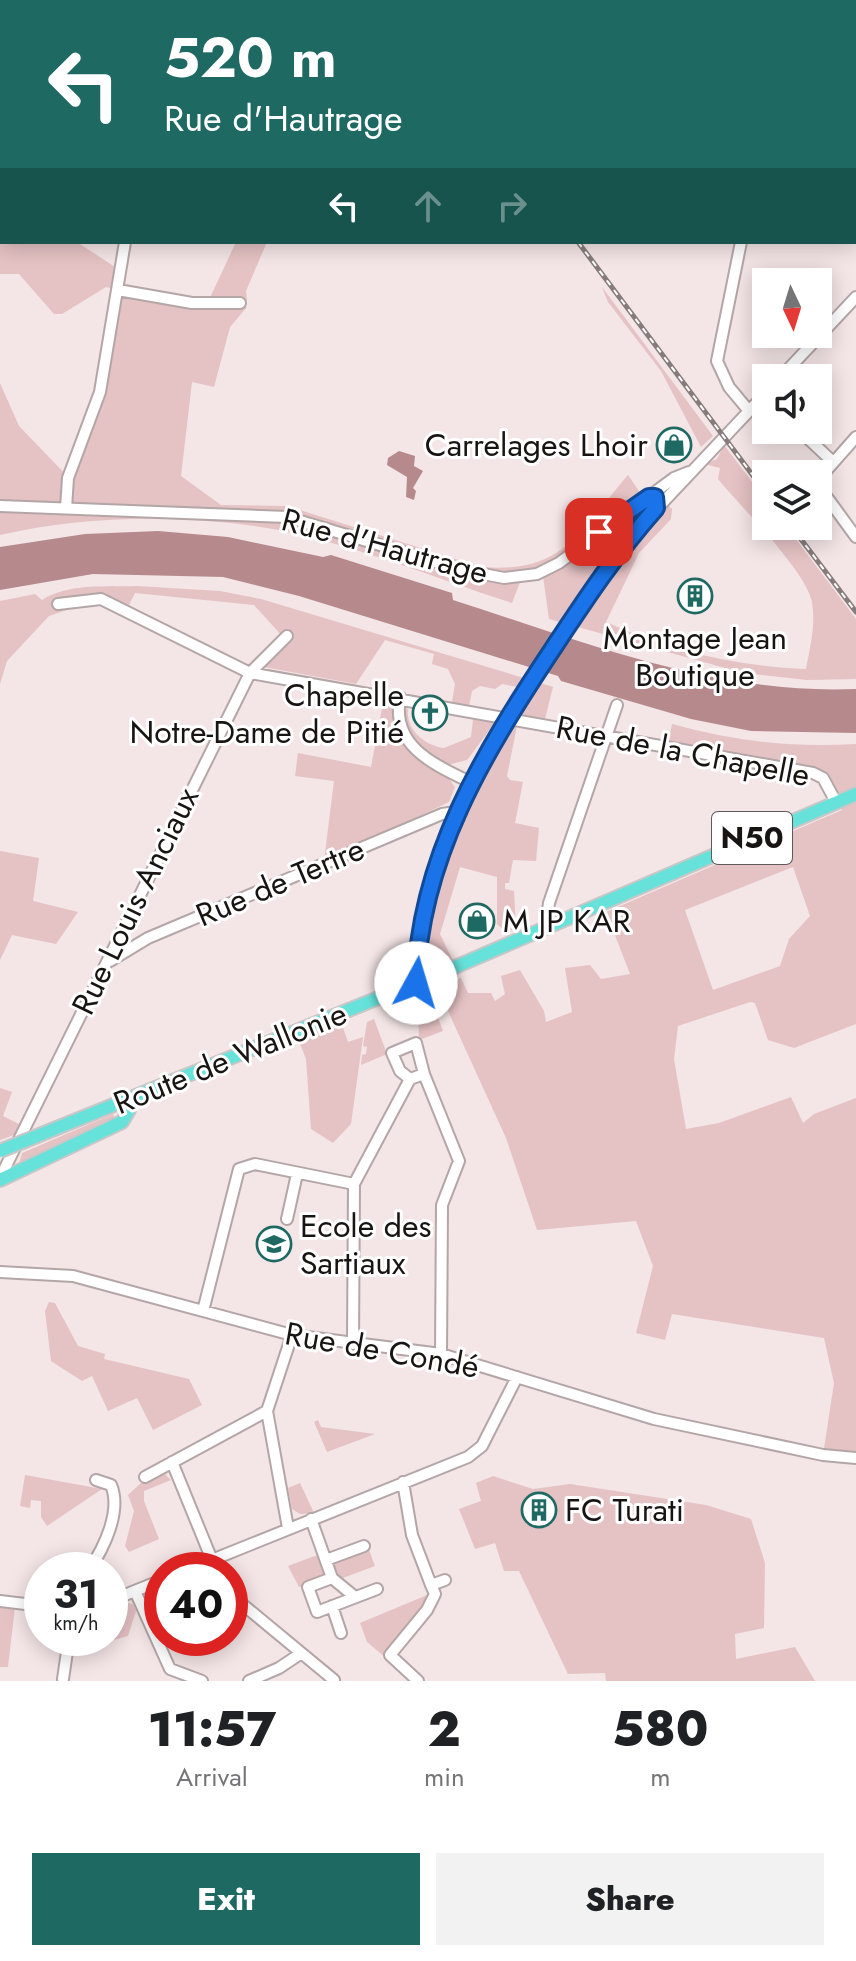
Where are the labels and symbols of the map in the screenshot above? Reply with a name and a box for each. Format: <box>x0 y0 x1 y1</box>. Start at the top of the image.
north arrow <box>752 268 832 348</box>
place label: Carrelages Lhoir <box>425 422 648 468</box>
shop icon: Carrelages Lhoir <box>655 426 693 464</box>
street label: Rue d'Hautrage <box>277 496 493 596</box>
pin <box>565 498 633 566</box>
building icon: Montage Jean Boutique <box>676 577 714 615</box>
place label: Montage Jean Boutique <box>603 615 787 698</box>
place label: Chapelle Notre-Dame de Pitié <box>130 672 404 755</box>
church icon: Chapelle Notre-Dame de Pitié <box>411 694 449 732</box>
street label: Rue de la Chapelle <box>552 704 814 798</box>
street label: Rue Louis Anciaux <box>60 779 210 1022</box>
road number: N50 <box>712 812 792 864</box>
street label: Rue de Tertre <box>189 826 371 938</box>
place label: M JP KAR <box>503 898 631 944</box>
shop icon: M JP KAR <box>458 902 496 940</box>
position arrow <box>374 941 458 1025</box>
street label: Route de Wallonie <box>106 990 354 1126</box>
place label: Ecole des Sartiaux <box>300 1203 431 1286</box>
school or university icon: Ecole des Sartiaux <box>255 1225 293 1263</box>
street label: Rue de Condé <box>281 1310 483 1390</box>
place label: FC Turati <box>565 1487 684 1533</box>
building icon: FC Turati <box>520 1491 558 1529</box>
speed limit sign: 40 <box>144 1552 248 1656</box>

